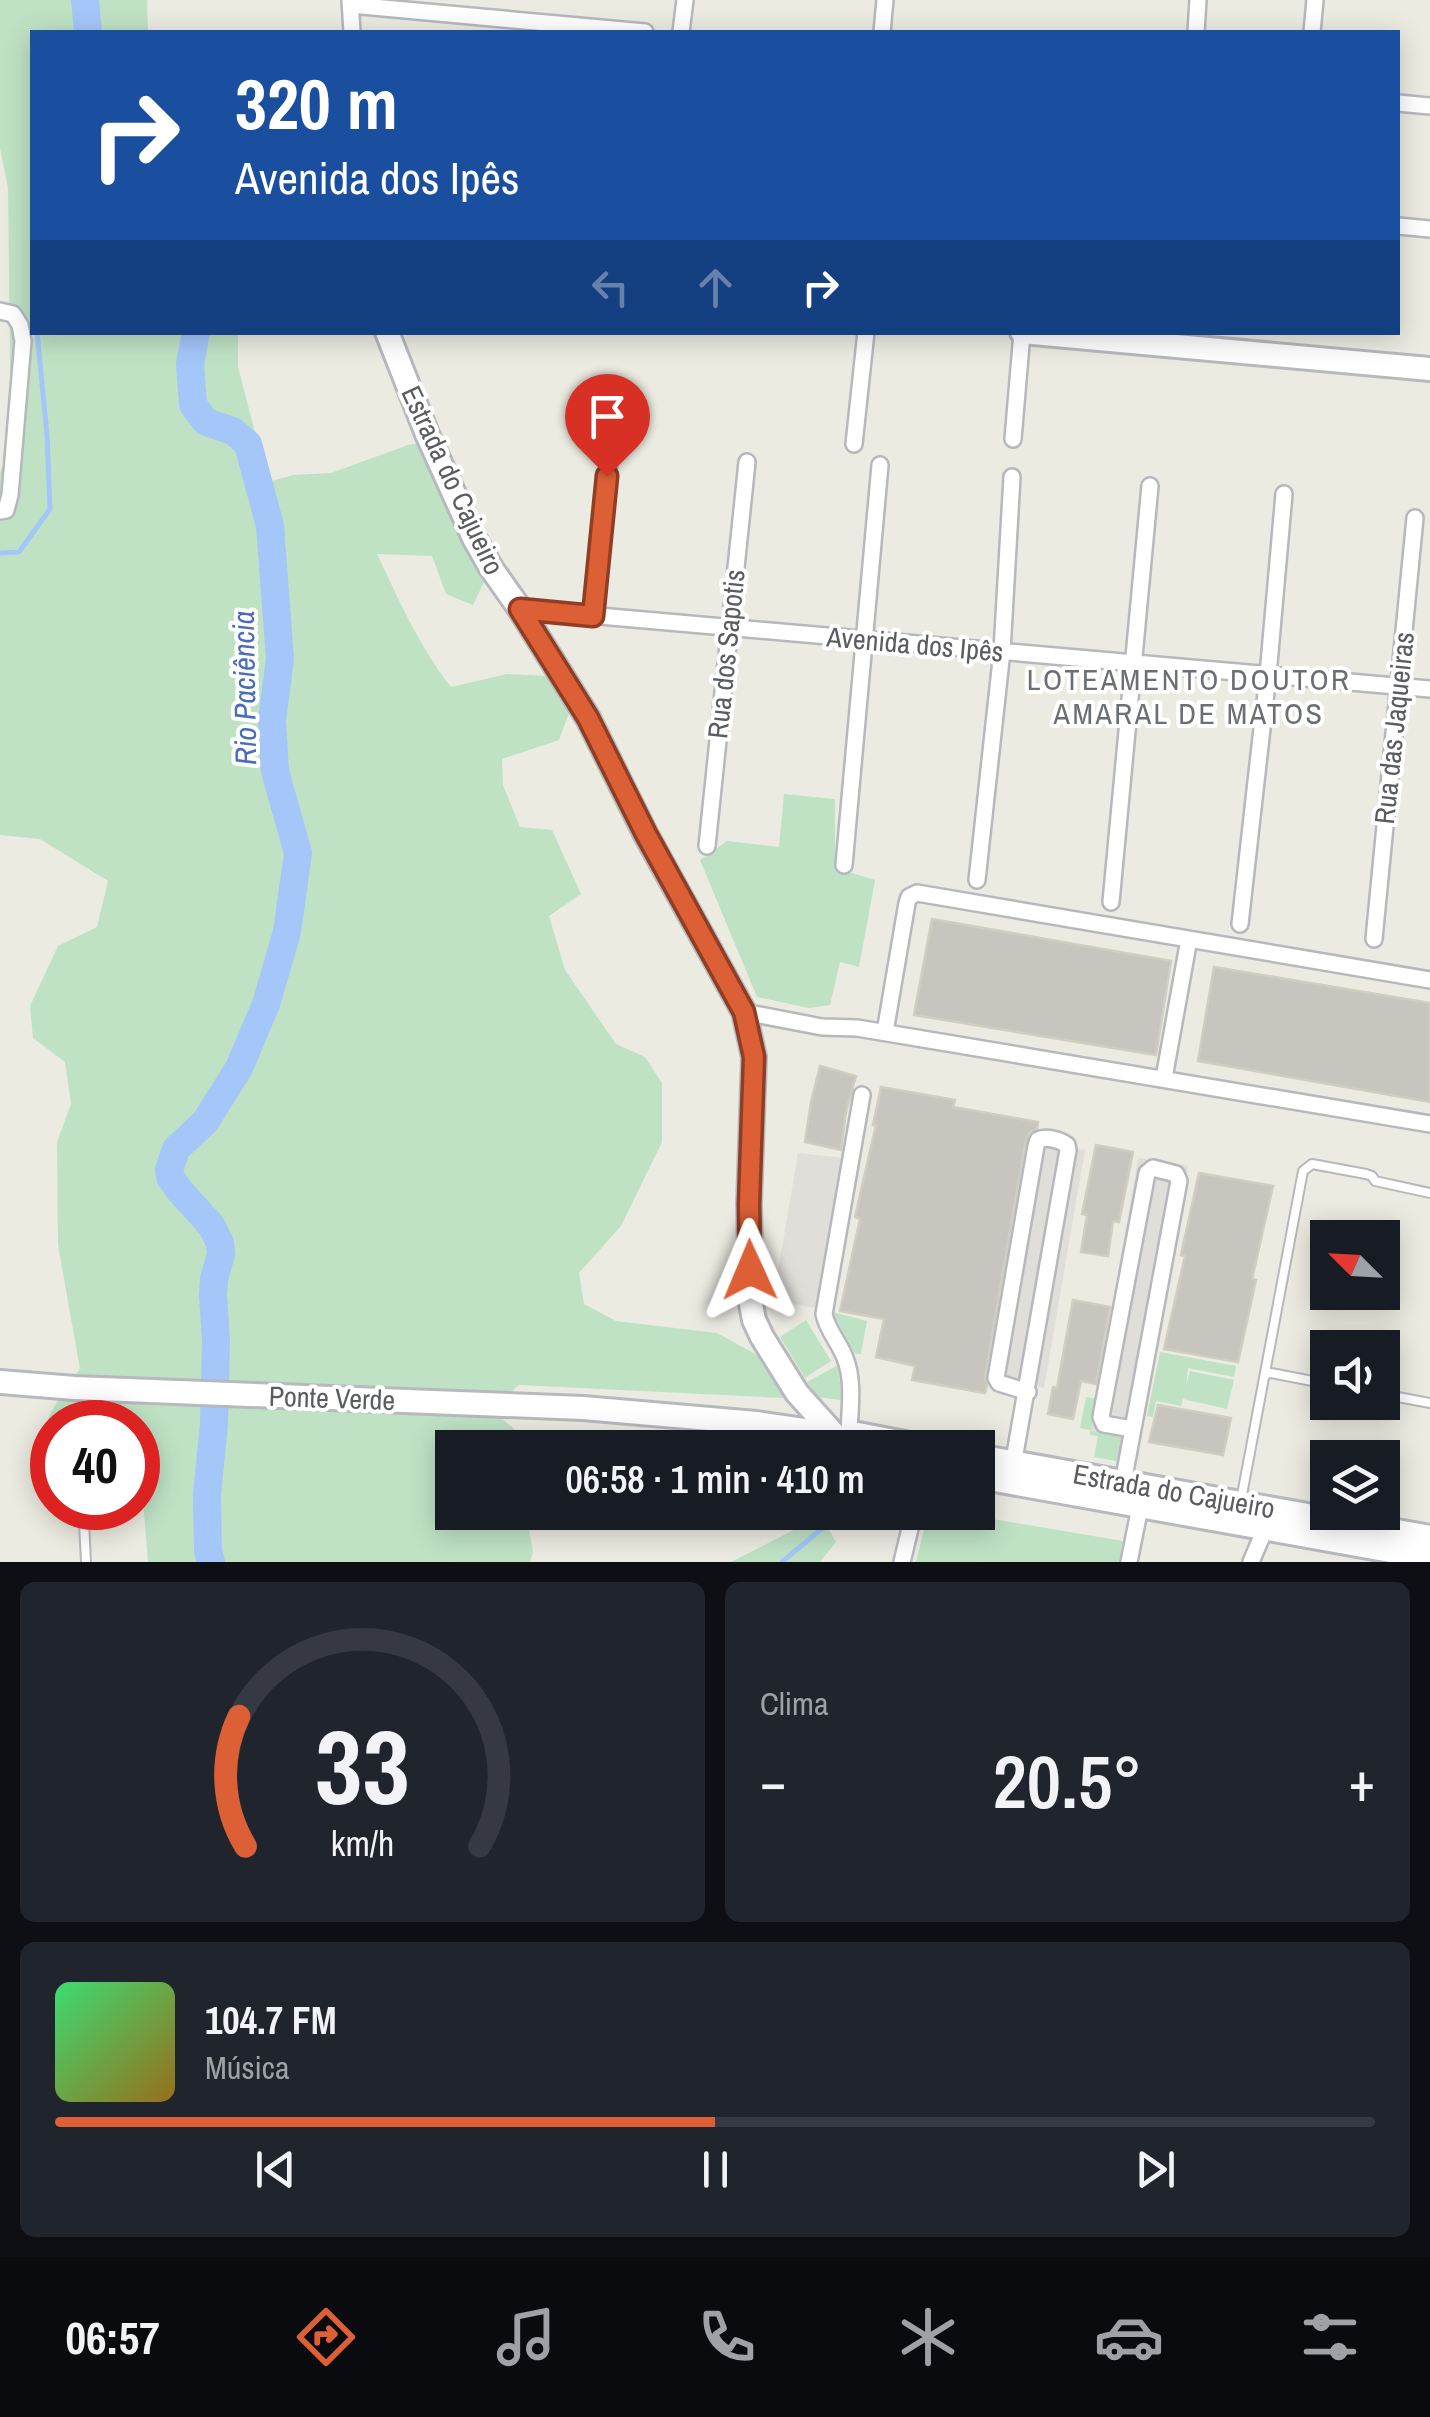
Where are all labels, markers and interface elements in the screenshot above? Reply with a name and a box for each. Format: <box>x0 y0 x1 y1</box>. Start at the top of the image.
text: 320 m <box>235 57 398 151</box>
icon: right <box>70 70 200 200</box>
text: Avenida dos Ipês <box>235 147 520 208</box>
icon: left <box>583 260 638 315</box>
icon: ahead <box>688 260 743 315</box>
icon: right <box>793 260 848 315</box>
pin <box>565 374 650 477</box>
street label: Estrada do Cajueiro <box>393 379 513 581</box>
icon: arrive <box>580 389 635 444</box>
street label: Rua dos Sapotis <box>698 568 754 740</box>
water label: Rio Paciência <box>223 610 265 766</box>
street label: Avenida dos Ipês <box>824 617 1005 671</box>
street label: Rua das Jaqueiras <box>1365 630 1423 826</box>
district label: LOTEAMENTO DOUTOR AMARAL DE MATOS <box>1027 659 1351 733</box>
position arrow <box>698 1218 802 1322</box>
north arrow <box>1310 1220 1400 1310</box>
map controls <box>1310 1220 1400 1530</box>
button: sound <box>1310 1330 1400 1420</box>
street label: Ponte Verde <box>268 1377 396 1419</box>
speed limit sign: 40 <box>30 1400 160 1530</box>
button: layers <box>1310 1440 1400 1530</box>
text: 06:58 · 1 min · 410 m <box>565 1454 865 1505</box>
street label: Estrada do Cajueiro <box>1070 1455 1278 1527</box>
text: Clima <box>760 1682 829 1725</box>
text: 33 <box>315 1696 410 1836</box>
text: 20.5° <box>993 1730 1142 1831</box>
text: − <box>760 1744 786 1818</box>
text: + <box>1349 1744 1375 1818</box>
text: km/h <box>331 1819 394 1867</box>
text: 104.7 FM <box>205 1995 337 2046</box>
text: Música <box>205 2046 290 2089</box>
icon: previous <box>248 2142 303 2197</box>
icon: pause <box>688 2142 743 2197</box>
icon: next <box>1128 2142 1183 2197</box>
icon: directions <box>291 2302 361 2372</box>
icon: music <box>491 2302 561 2372</box>
icon: phone <box>692 2302 762 2372</box>
icon: climate <box>893 2302 963 2372</box>
icon: car <box>1094 2302 1164 2372</box>
icon: filters <box>1295 2302 1365 2372</box>
text: 06:57 <box>65 2307 160 2368</box>

